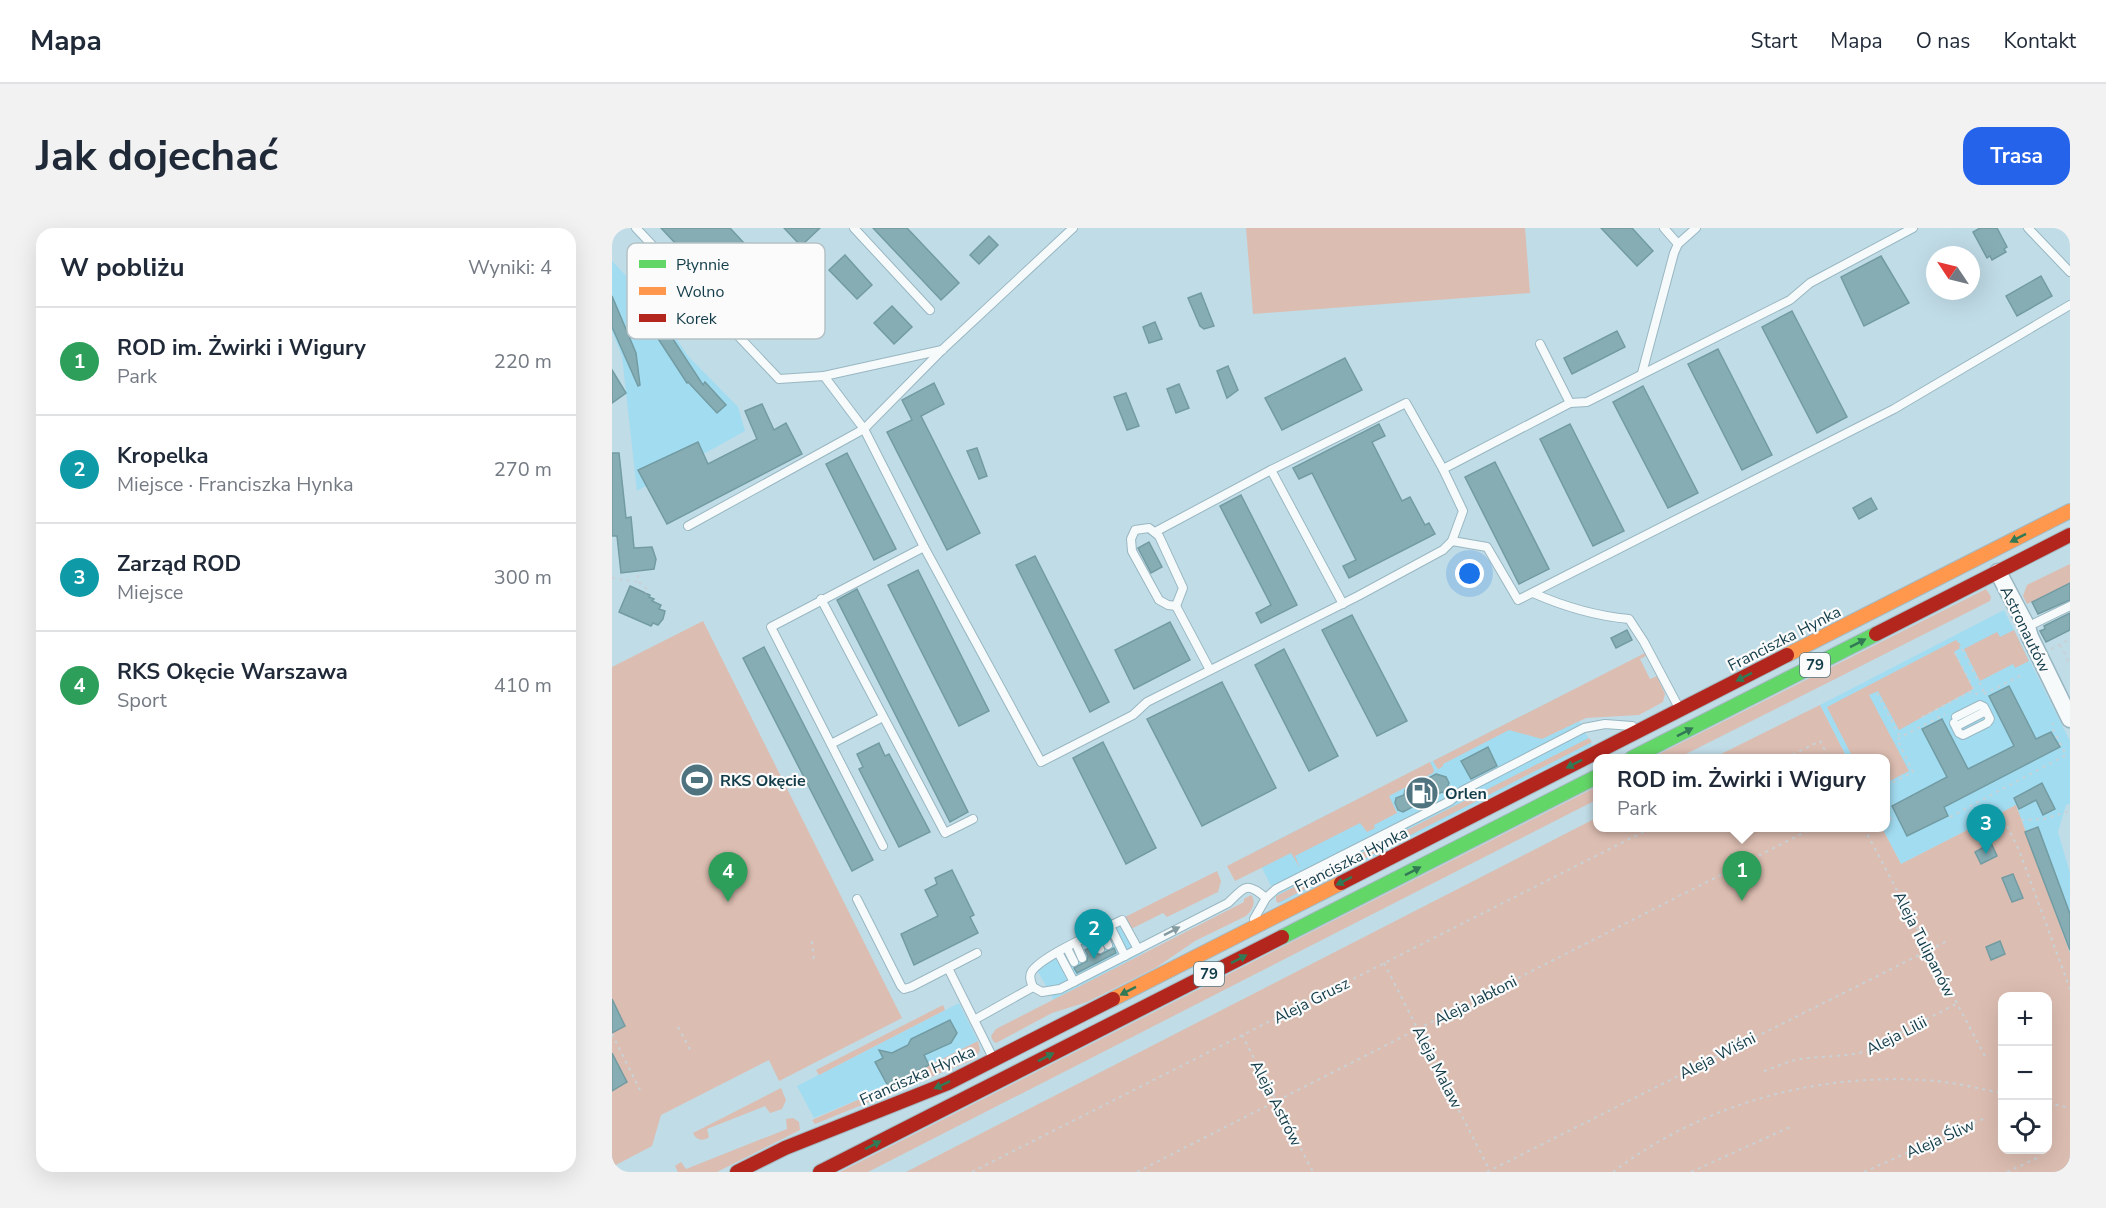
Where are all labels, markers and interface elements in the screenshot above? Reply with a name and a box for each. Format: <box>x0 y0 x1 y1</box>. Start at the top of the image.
text: Mapa <box>30 22 102 60</box>
text: Start <box>1751 27 1797 55</box>
text: Mapa <box>1830 27 1883 55</box>
text: O nas <box>1916 27 1970 55</box>
text: Kontakt <box>2003 27 2076 55</box>
button: Trasa <box>1963 127 2070 185</box>
text: Jak dojechać <box>36 128 278 185</box>
legend <box>627 243 825 339</box>
north arrow <box>1926 246 1980 300</box>
text: W pobliżu <box>60 250 184 285</box>
text: Wyniki: 4 <box>468 254 552 281</box>
text: Płynnie <box>676 254 729 276</box>
text: Wolno <box>676 281 724 303</box>
text: Korek <box>676 308 718 330</box>
text: ROD im. Żwirki i Wigury <box>117 333 366 363</box>
text: 1 <box>74 348 86 375</box>
text: 220 m <box>494 348 552 375</box>
text: Park <box>117 363 157 390</box>
text: Kropelka <box>117 441 209 471</box>
text: 2 <box>74 456 86 483</box>
text: 270 m <box>494 456 552 483</box>
text: Miejsce · Franciszka Hynka <box>117 471 354 498</box>
one-way arrow <box>2009 533 2026 543</box>
text: Zarząd ROD <box>117 549 241 579</box>
your location <box>1455 559 1484 588</box>
text: 3 <box>74 564 86 591</box>
text: 300 m <box>494 564 552 591</box>
text: Miejsce <box>117 579 183 606</box>
street label: Astronautów <box>1995 583 2056 677</box>
street label: Franciszka Hynka <box>1724 601 1845 677</box>
one-way arrow <box>1850 638 1867 648</box>
road number: 79 <box>1800 653 1830 677</box>
text: RKS Okęcie Warszawa <box>117 657 348 687</box>
text: 4 <box>74 672 86 699</box>
text: 410 m <box>494 672 552 699</box>
one-way arrow <box>1735 672 1752 682</box>
text: Sport <box>117 687 167 714</box>
one-way arrow <box>1676 727 1693 737</box>
popup <box>1593 754 1890 832</box>
one-way arrow <box>1565 759 1582 768</box>
sports icon: RKS Okęcie <box>679 762 715 798</box>
text: ROD im. Żwirki i Wigury <box>1617 765 1866 795</box>
place label: RKS Okęcie <box>720 770 806 792</box>
fuel station icon: Orlen <box>1404 775 1440 811</box>
place label: Orlen <box>1445 783 1487 805</box>
text: Park <box>1617 795 1657 822</box>
pin: 3 <box>1966 804 2006 854</box>
street label: Franciszka Hynka <box>1291 822 1412 898</box>
pin: 4 <box>708 852 748 902</box>
pin: 1 <box>1722 852 1762 901</box>
one-way arrow <box>1404 866 1421 876</box>
one-way arrow <box>1335 876 1352 886</box>
street label: Aleja Tulipanów <box>1888 888 1961 1002</box>
pin: 2 <box>1074 910 1114 959</box>
one-way arrow <box>1164 926 1181 936</box>
one-way arrow <box>1230 955 1248 965</box>
road number: 79 <box>1194 962 1224 986</box>
street label: Aleja Jabłoni <box>1430 971 1521 1031</box>
street label: Aleja Grusz <box>1270 972 1353 1029</box>
one-way arrow <box>1120 986 1137 996</box>
map controls <box>1998 992 2052 1154</box>
button: + <box>1998 992 2052 1046</box>
street label: Aleja Lilii <box>1862 1011 1931 1061</box>
street label: Aleja Malaw <box>1407 1022 1468 1113</box>
street label: Aleja Wiśni <box>1675 1027 1759 1085</box>
street label: Franciszka Hynka <box>856 1041 979 1111</box>
button: − <box>1998 1046 2052 1100</box>
one-way arrow <box>1038 1052 1055 1062</box>
street label: Aleja Astrów <box>1245 1057 1307 1151</box>
one-way arrow <box>933 1081 950 1090</box>
button: locate <box>1998 1100 2052 1154</box>
street label: Aleja Śliw <box>1903 1114 1979 1164</box>
one-way arrow <box>864 1141 881 1150</box>

